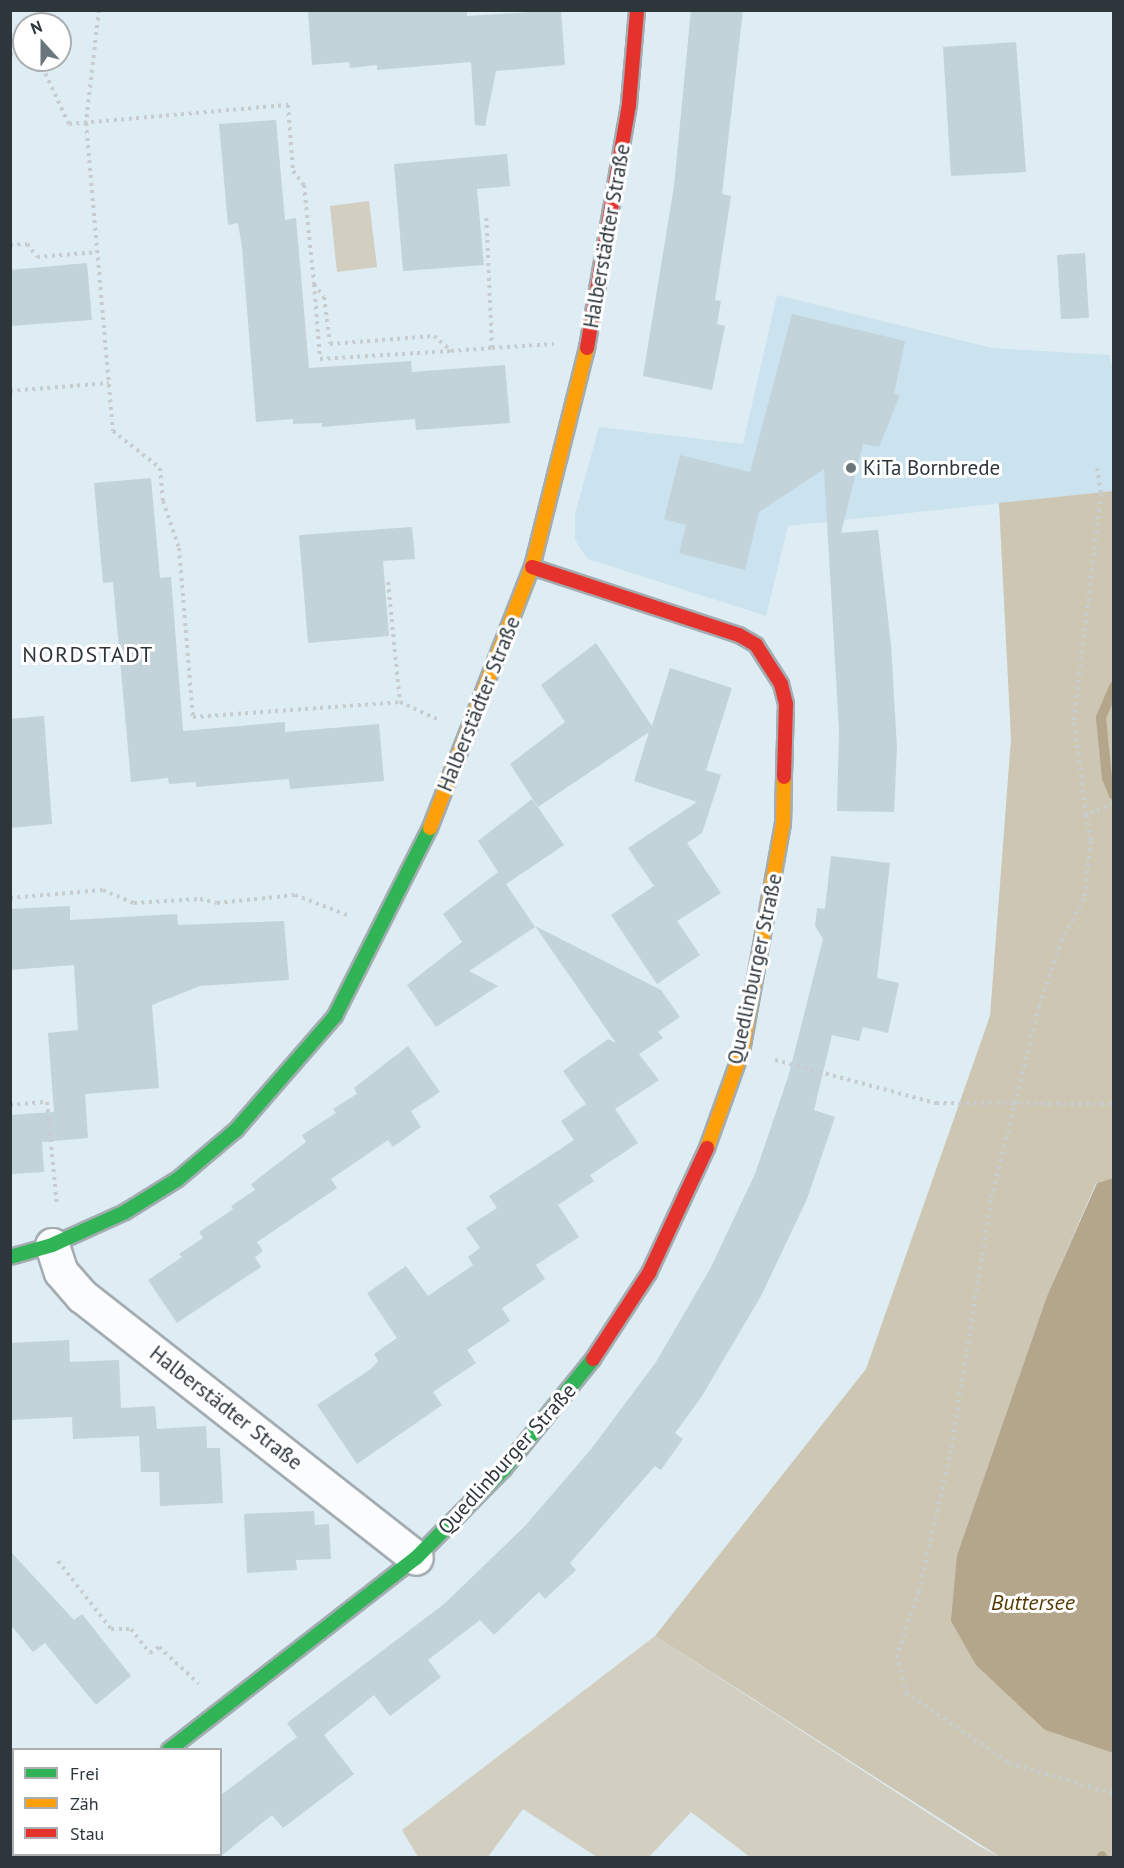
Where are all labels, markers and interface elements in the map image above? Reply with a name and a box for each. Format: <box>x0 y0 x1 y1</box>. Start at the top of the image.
north arrow <box>12 12 72 72</box>
text: N <box>28 16 45 38</box>
street label: Halberstädter Straße <box>578 142 636 330</box>
place label: KiTa Bornbrede <box>863 455 1000 481</box>
marker: KiTa Bornbrede <box>844 461 858 475</box>
street label: Halberstädter Straße <box>432 613 526 795</box>
district label: NORDSTADT <box>22 642 154 668</box>
street label: Quedlinburger Straße <box>722 871 788 1067</box>
street label: Halberstädter Straße <box>145 1341 307 1475</box>
street label: Quedlinburger Straße <box>433 1378 581 1540</box>
water label: Buttersee <box>991 1590 1075 1616</box>
legend <box>12 1748 222 1856</box>
text: Frei <box>70 1762 99 1785</box>
text: Zäh <box>70 1792 99 1815</box>
text: Stau <box>70 1822 104 1845</box>

